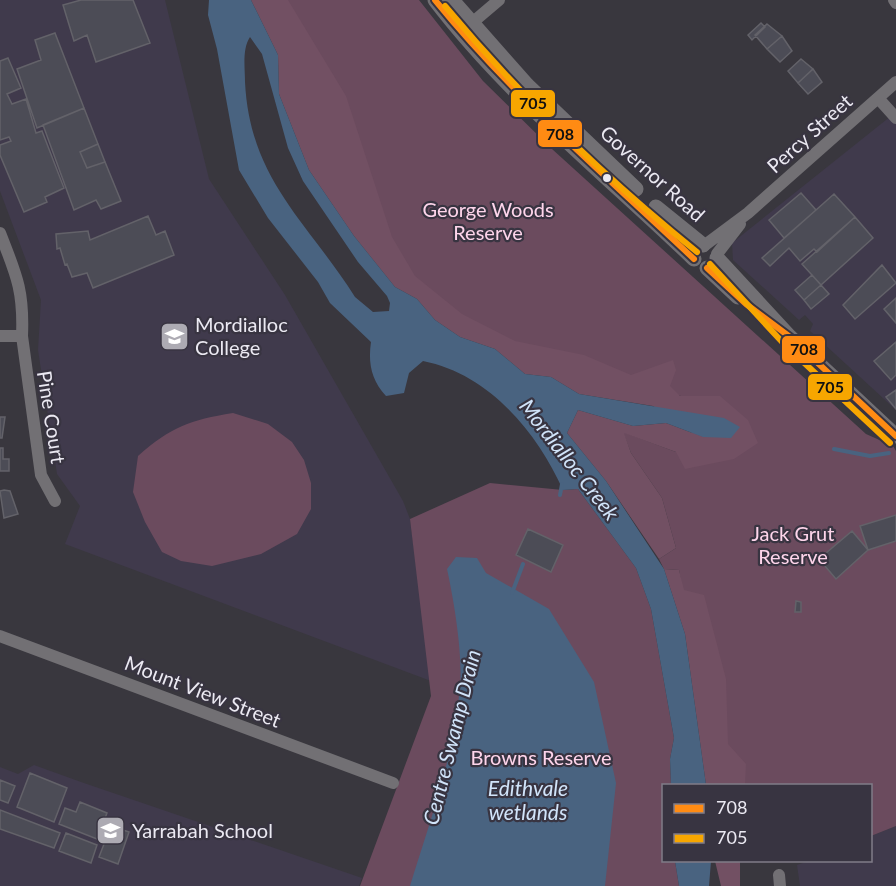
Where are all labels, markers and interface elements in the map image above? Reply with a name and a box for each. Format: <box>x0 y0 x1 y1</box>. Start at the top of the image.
line badge: 705 <box>510 89 556 118</box>
street label: Percy Street <box>762 89 856 177</box>
text: 705 <box>519 93 547 112</box>
line badge: 708 <box>537 119 583 148</box>
street label: Governor Road <box>596 120 710 226</box>
text: 708 <box>546 124 574 143</box>
unlabelled marker <box>601 172 613 184</box>
park label: George Woods Reserve <box>422 197 554 244</box>
place label: Mordialloc College <box>195 312 288 359</box>
school or university icon: Mordialloc College <box>158 320 190 352</box>
line badge: 708 <box>781 335 826 364</box>
text: 708 <box>790 339 818 358</box>
street label: Pine Court <box>33 369 71 465</box>
line badge: 705 <box>807 373 853 401</box>
text: 705 <box>816 377 844 396</box>
water label: Mordialloc Creek <box>515 393 626 525</box>
park label: Jack Grut Reserve <box>752 521 834 568</box>
water label: Centre Swamp Drain <box>417 647 485 827</box>
street label: Mount View Street <box>122 650 284 732</box>
park label: Browns Reserve <box>471 745 611 769</box>
water label: Edithvale wetlands <box>488 775 568 824</box>
legend <box>662 784 872 862</box>
text: 708 <box>716 796 747 818</box>
school or university icon: Yarrabah School <box>95 814 127 846</box>
place label: Yarrabah School <box>132 818 273 842</box>
text: 705 <box>716 826 747 848</box>

